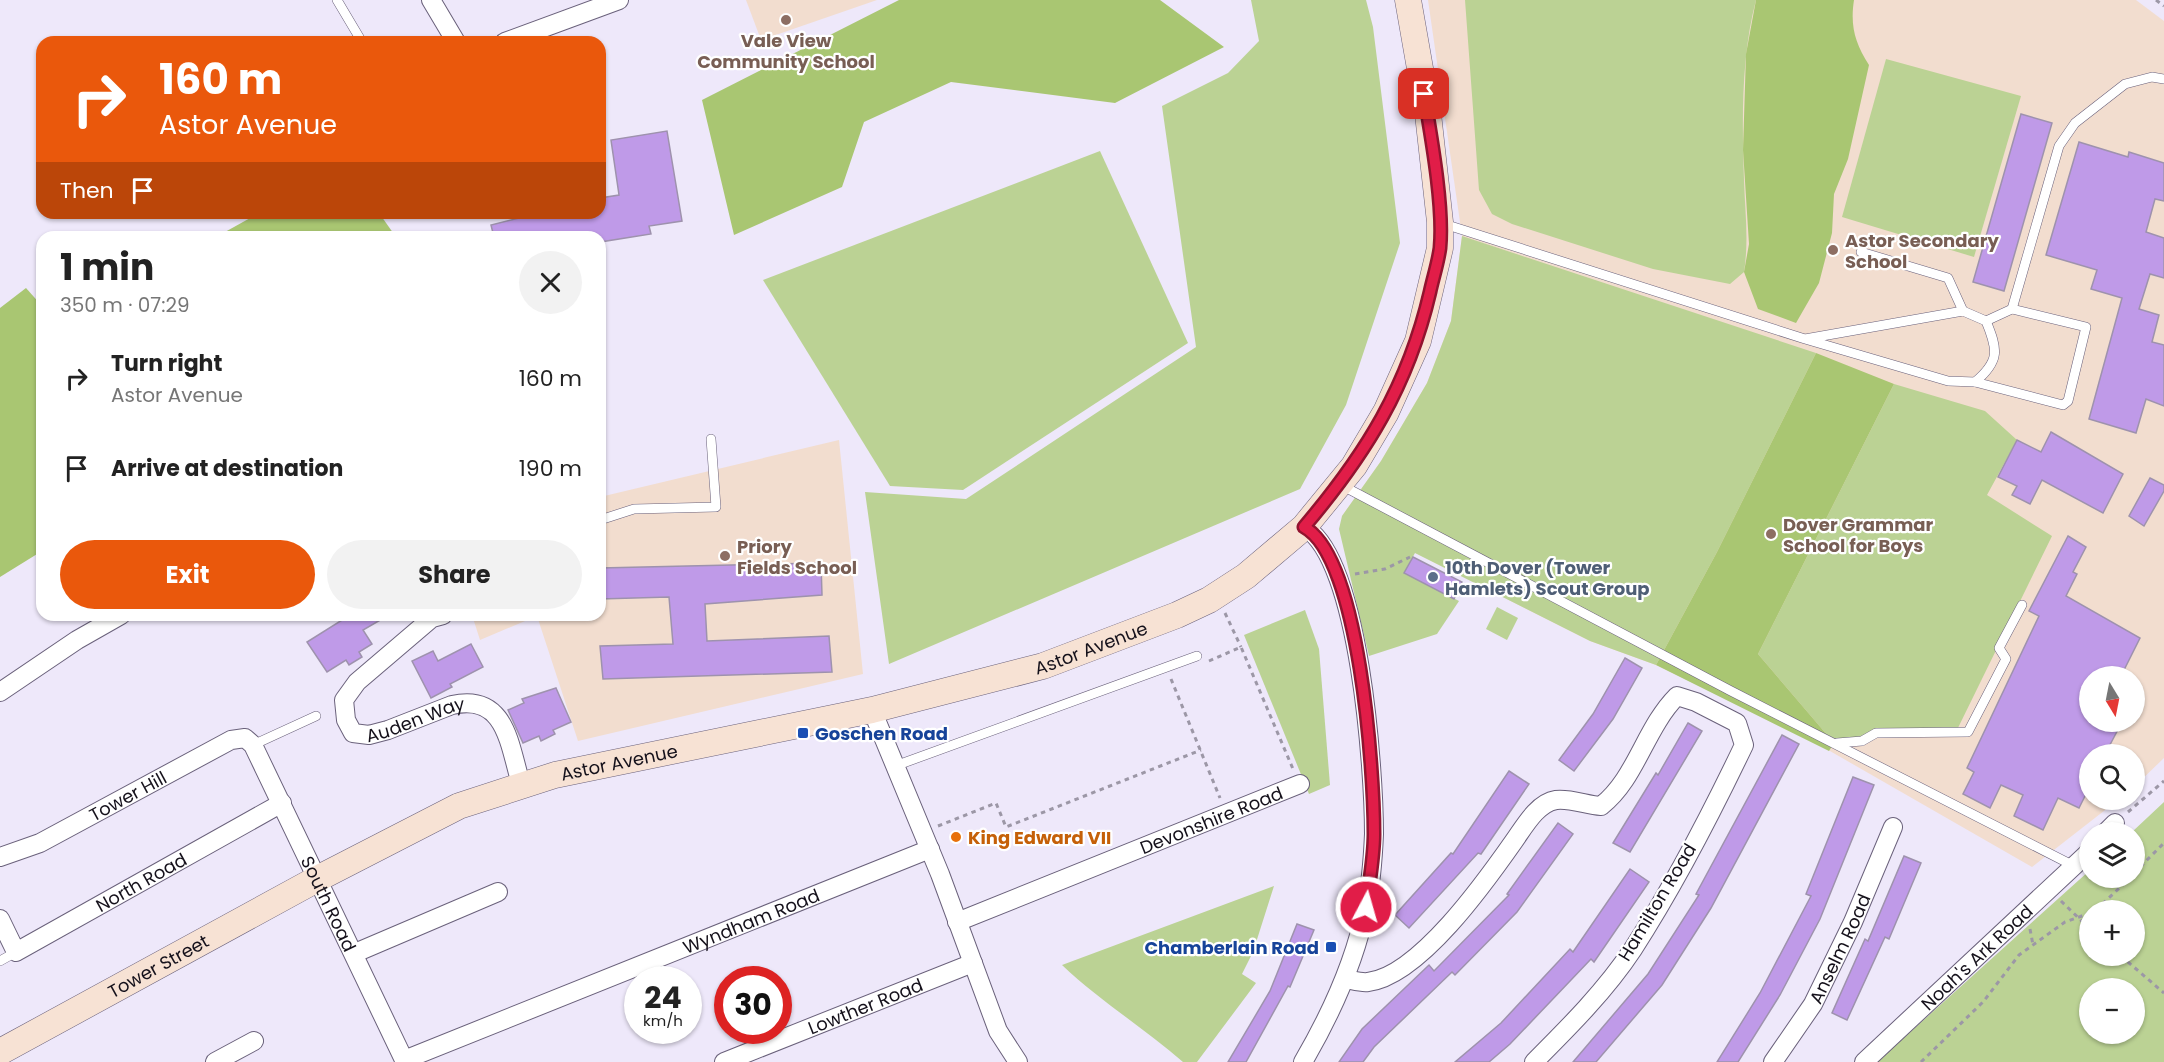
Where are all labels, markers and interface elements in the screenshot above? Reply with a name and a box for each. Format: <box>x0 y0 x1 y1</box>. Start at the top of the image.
marker: Vale View Community School <box>779 13 793 27</box>
place label: Vale View Community School <box>697 28 875 74</box>
text: 160 m <box>159 50 282 109</box>
icon: right <box>60 60 138 138</box>
pin <box>1398 68 1449 119</box>
icon: arrive <box>1407 77 1440 110</box>
text: Astor Avenue <box>159 106 337 143</box>
icon: arrive <box>126 174 159 207</box>
text: Then <box>60 175 114 206</box>
place label: Astor Secondary School <box>1845 228 1999 274</box>
text: 1 min <box>60 242 154 293</box>
marker: Astor Secondary School <box>1826 243 1840 257</box>
button: close <box>519 251 582 314</box>
text: 350 m · 07:29 <box>60 291 190 319</box>
text: Turn right <box>111 348 222 379</box>
icon: right <box>60 362 93 395</box>
text: 160 m <box>519 363 582 394</box>
text: Astor Avenue <box>111 381 243 409</box>
icon: arrive <box>60 452 93 485</box>
text: Arrive at destination <box>111 453 343 484</box>
text: 190 m <box>519 453 582 484</box>
place label: Dover Grammar School for Boys <box>1783 512 1933 558</box>
marker: Dover Grammar School for Boys <box>1764 527 1778 541</box>
place label: Priory Fields School <box>737 534 857 580</box>
button: Exit <box>60 540 315 609</box>
button: Share <box>327 540 582 609</box>
marker: Priory Fields School <box>718 549 732 563</box>
place label: 10th Dover (Tower Hamlets) Scout Group <box>1445 555 1650 601</box>
marker: 10th Dover (Tower Hamlets) Scout Group <box>1426 570 1440 584</box>
street label: Astor Avenue <box>1032 615 1151 680</box>
north arrow <box>2079 666 2145 732</box>
map controls <box>2079 666 2145 1044</box>
street label: Auden Way <box>363 691 466 748</box>
place label: Goschen Road <box>815 721 948 746</box>
marker: Goschen Road <box>796 726 810 740</box>
street label: Astor Avenue <box>558 738 680 786</box>
button: search <box>2079 744 2145 810</box>
street label: Tower Hill <box>85 765 171 827</box>
street label: Devonshire Road <box>1136 780 1286 860</box>
button: layers <box>2079 822 2145 888</box>
place label: King Edward VII <box>968 825 1111 850</box>
marker: King Edward VII <box>949 830 963 844</box>
street label: Hamilton Road <box>1612 838 1702 966</box>
street label: North Road <box>91 846 191 917</box>
street label: South Road <box>295 852 363 956</box>
position arrow <box>1334 875 1398 939</box>
street label: Wyndham Road <box>679 882 823 959</box>
street label: Anselm Road <box>1803 890 1876 1008</box>
street label: Noah's Ark Road <box>1915 898 2038 1015</box>
button: + <box>2079 900 2145 966</box>
street label: Tower Street <box>103 928 213 1003</box>
place label: Chamberlain Road <box>1144 935 1319 960</box>
marker: Chamberlain Road <box>1324 940 1338 954</box>
speed limit sign: 30 <box>714 966 792 1044</box>
street label: Lowther Road <box>804 972 926 1040</box>
text: 24 <box>644 976 682 1019</box>
button: − <box>2079 978 2145 1044</box>
text: km/h <box>643 1010 683 1031</box>

